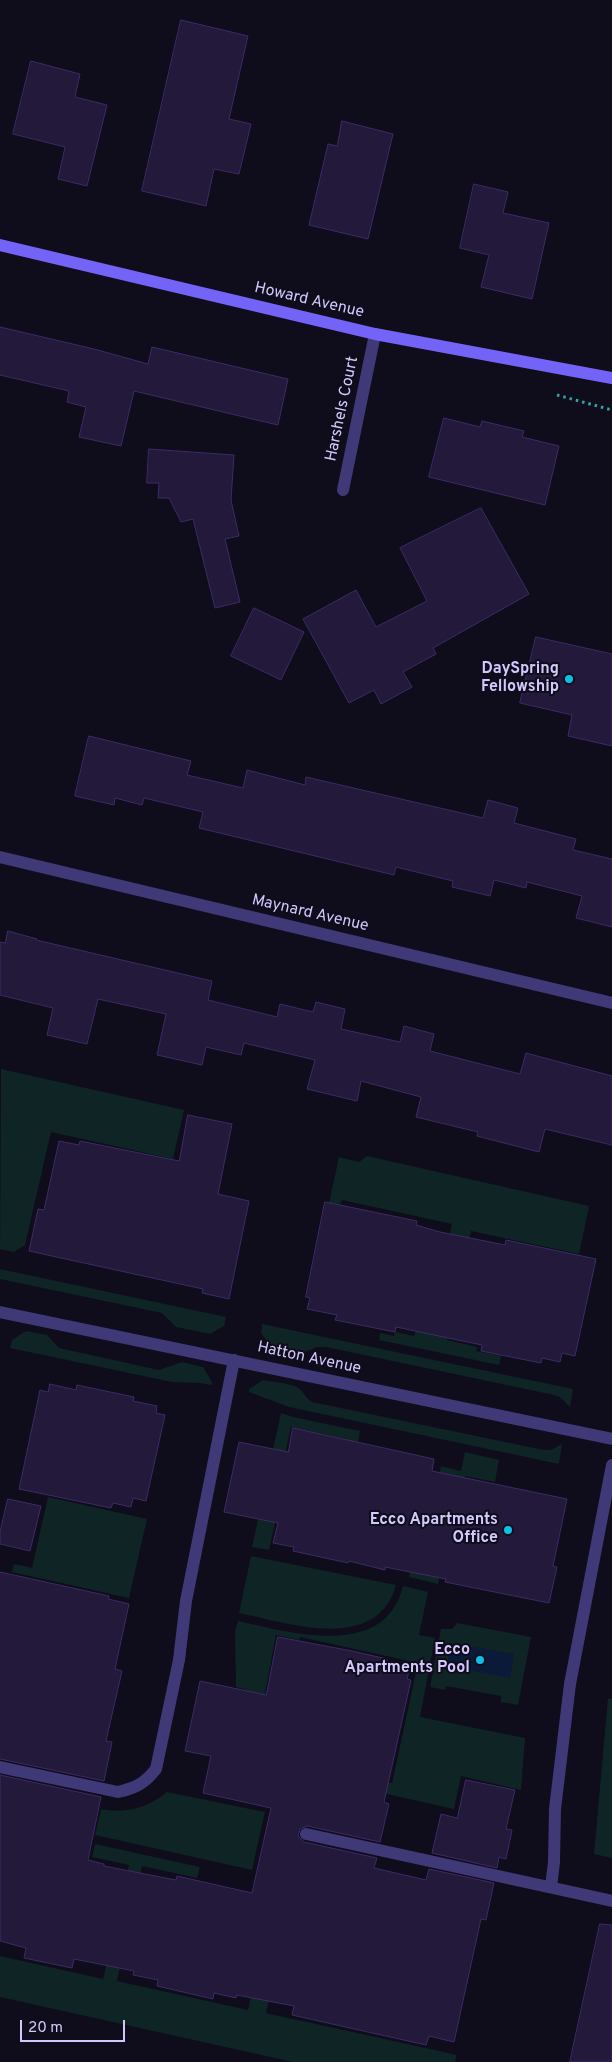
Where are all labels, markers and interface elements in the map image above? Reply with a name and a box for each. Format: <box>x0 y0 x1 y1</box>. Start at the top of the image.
street label: Howard Avenue <box>252 279 366 323</box>
street label: Harshels Court <box>322 355 364 463</box>
place label: DaySpring Fellowship <box>481 660 559 698</box>
marker: DaySpring Fellowship <box>563 673 575 685</box>
street label: Maynard Avenue <box>250 891 370 937</box>
street label: Hatton Avenue <box>255 1339 363 1379</box>
place label: Ecco Apartments Office <box>370 1511 498 1549</box>
marker: Ecco Apartments Office <box>502 1524 514 1536</box>
place label: Ecco Apartments Pool <box>345 1641 470 1679</box>
marker: Ecco Apartments Pool <box>474 1654 486 1666</box>
scale bar <box>22 2010 128 2042</box>
text: 20 m <box>28 2019 63 2038</box>

